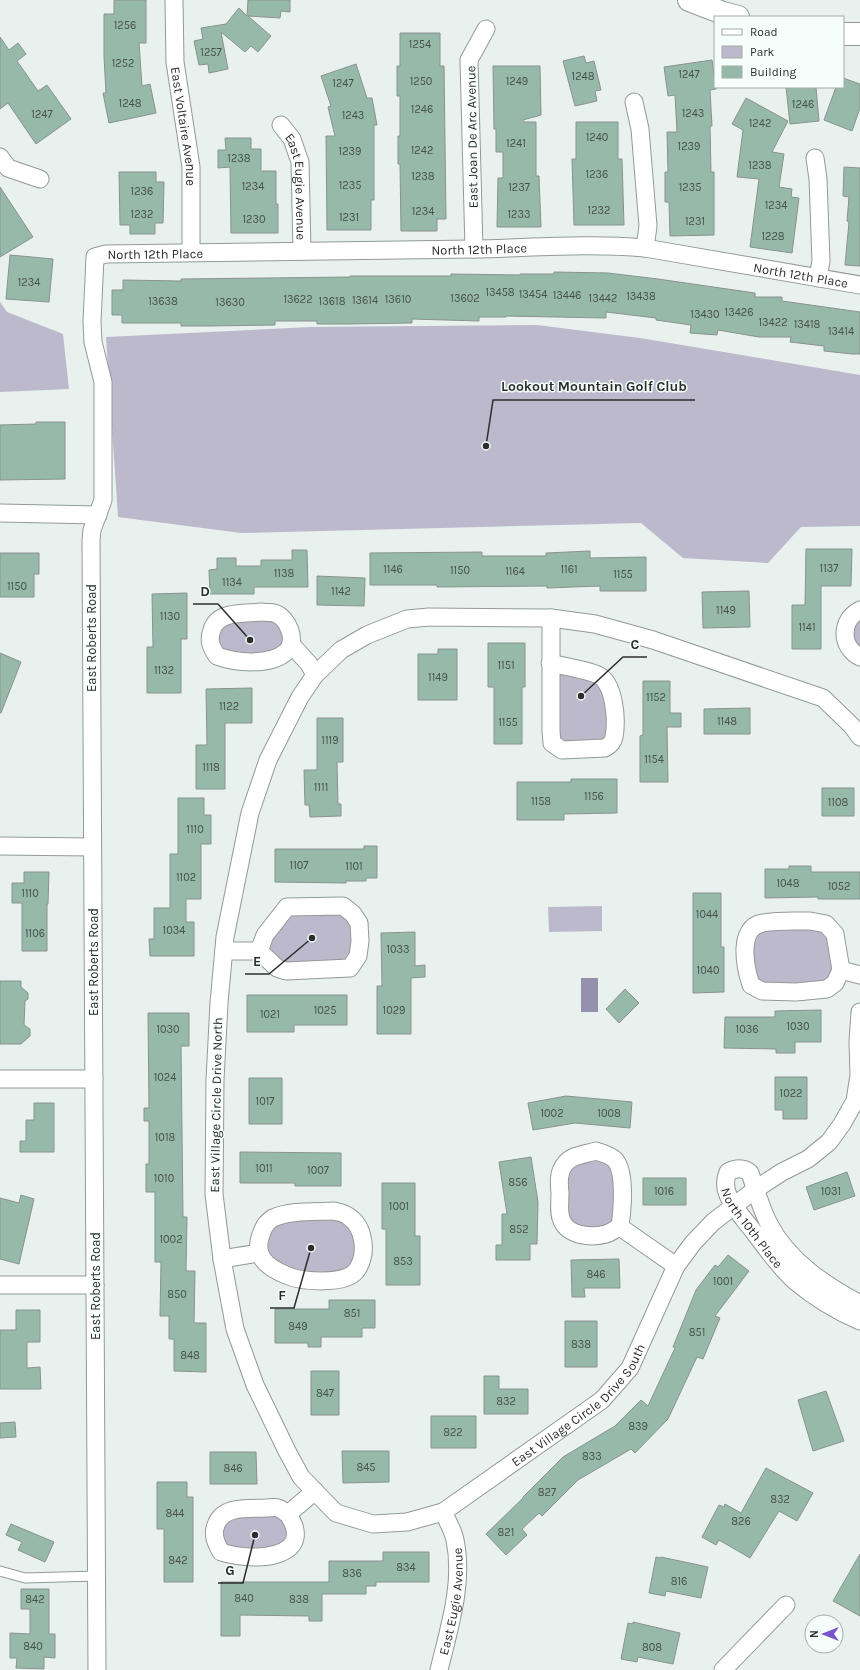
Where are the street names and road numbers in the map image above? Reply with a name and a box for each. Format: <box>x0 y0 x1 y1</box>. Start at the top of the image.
street label: East Joan De Arc Avenue <box>463 65 481 209</box>
street label: East Voltaire Avenue <box>168 66 199 186</box>
street label: East Eugie Avenue <box>282 130 309 240</box>
street label: North 12th Place <box>431 240 528 257</box>
street label: North 12th Place <box>107 246 203 261</box>
street label: North 12th Place <box>752 259 850 290</box>
street label: East Roberts Road <box>84 584 99 692</box>
street label: East Roberts Road <box>86 908 101 1016</box>
street label: East Village Circle Drive North <box>207 1017 225 1193</box>
street label: North 10th Place <box>719 1186 786 1271</box>
street label: East Roberts Road <box>88 1232 103 1340</box>
street label: East Village Circle Drive South <box>508 1341 648 1469</box>
street label: East Eugie Avenue <box>435 1547 465 1657</box>

